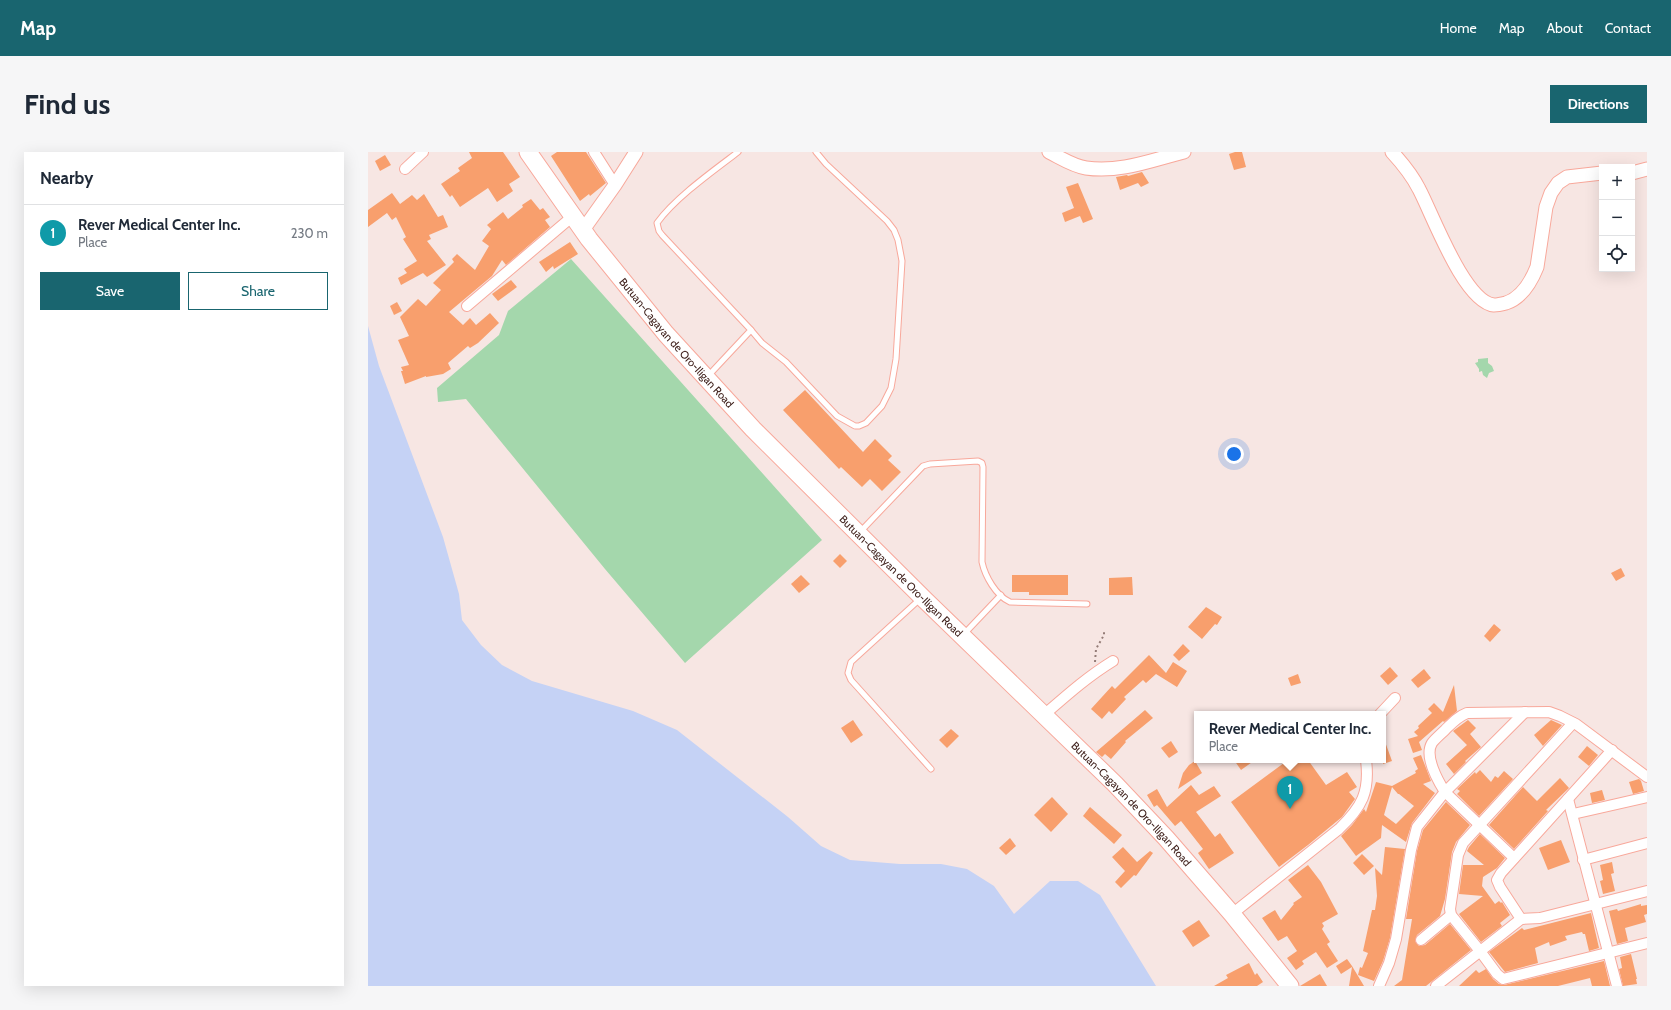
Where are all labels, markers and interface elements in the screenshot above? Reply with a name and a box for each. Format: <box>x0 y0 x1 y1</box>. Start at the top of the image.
text: Map <box>20 17 56 40</box>
text: Home <box>1440 19 1477 37</box>
text: Map <box>1499 19 1524 37</box>
text: About <box>1546 19 1583 37</box>
text: Contact <box>1605 19 1651 37</box>
button: Directions <box>1550 85 1647 123</box>
text: Find us <box>24 87 110 121</box>
map controls <box>1599 164 1635 272</box>
button: + <box>1599 164 1635 200</box>
text: Nearby <box>40 168 93 188</box>
button: − <box>1599 200 1635 236</box>
text: Rever Medical Center Inc. <box>78 216 241 234</box>
text: 1 <box>51 225 55 241</box>
text: 230 m <box>291 225 328 241</box>
text: Place <box>78 234 107 250</box>
button: locate <box>1599 236 1635 272</box>
button: Save <box>40 272 180 310</box>
button: Share <box>188 272 328 310</box>
street label: Butuan-Cagayan de Oro-Iligan Road <box>616 275 737 410</box>
your location <box>1224 444 1244 464</box>
street label: Butuan-Cagayan de Oro-Iligan Road <box>837 512 966 640</box>
popup <box>1194 711 1386 763</box>
text: Rever Medical Center Inc. <box>1209 720 1371 738</box>
text: Place <box>1209 738 1238 754</box>
street label: Butuan-Cagayan de Oro-Iligan Road <box>1068 739 1194 869</box>
pin: 1 <box>1277 776 1303 809</box>

